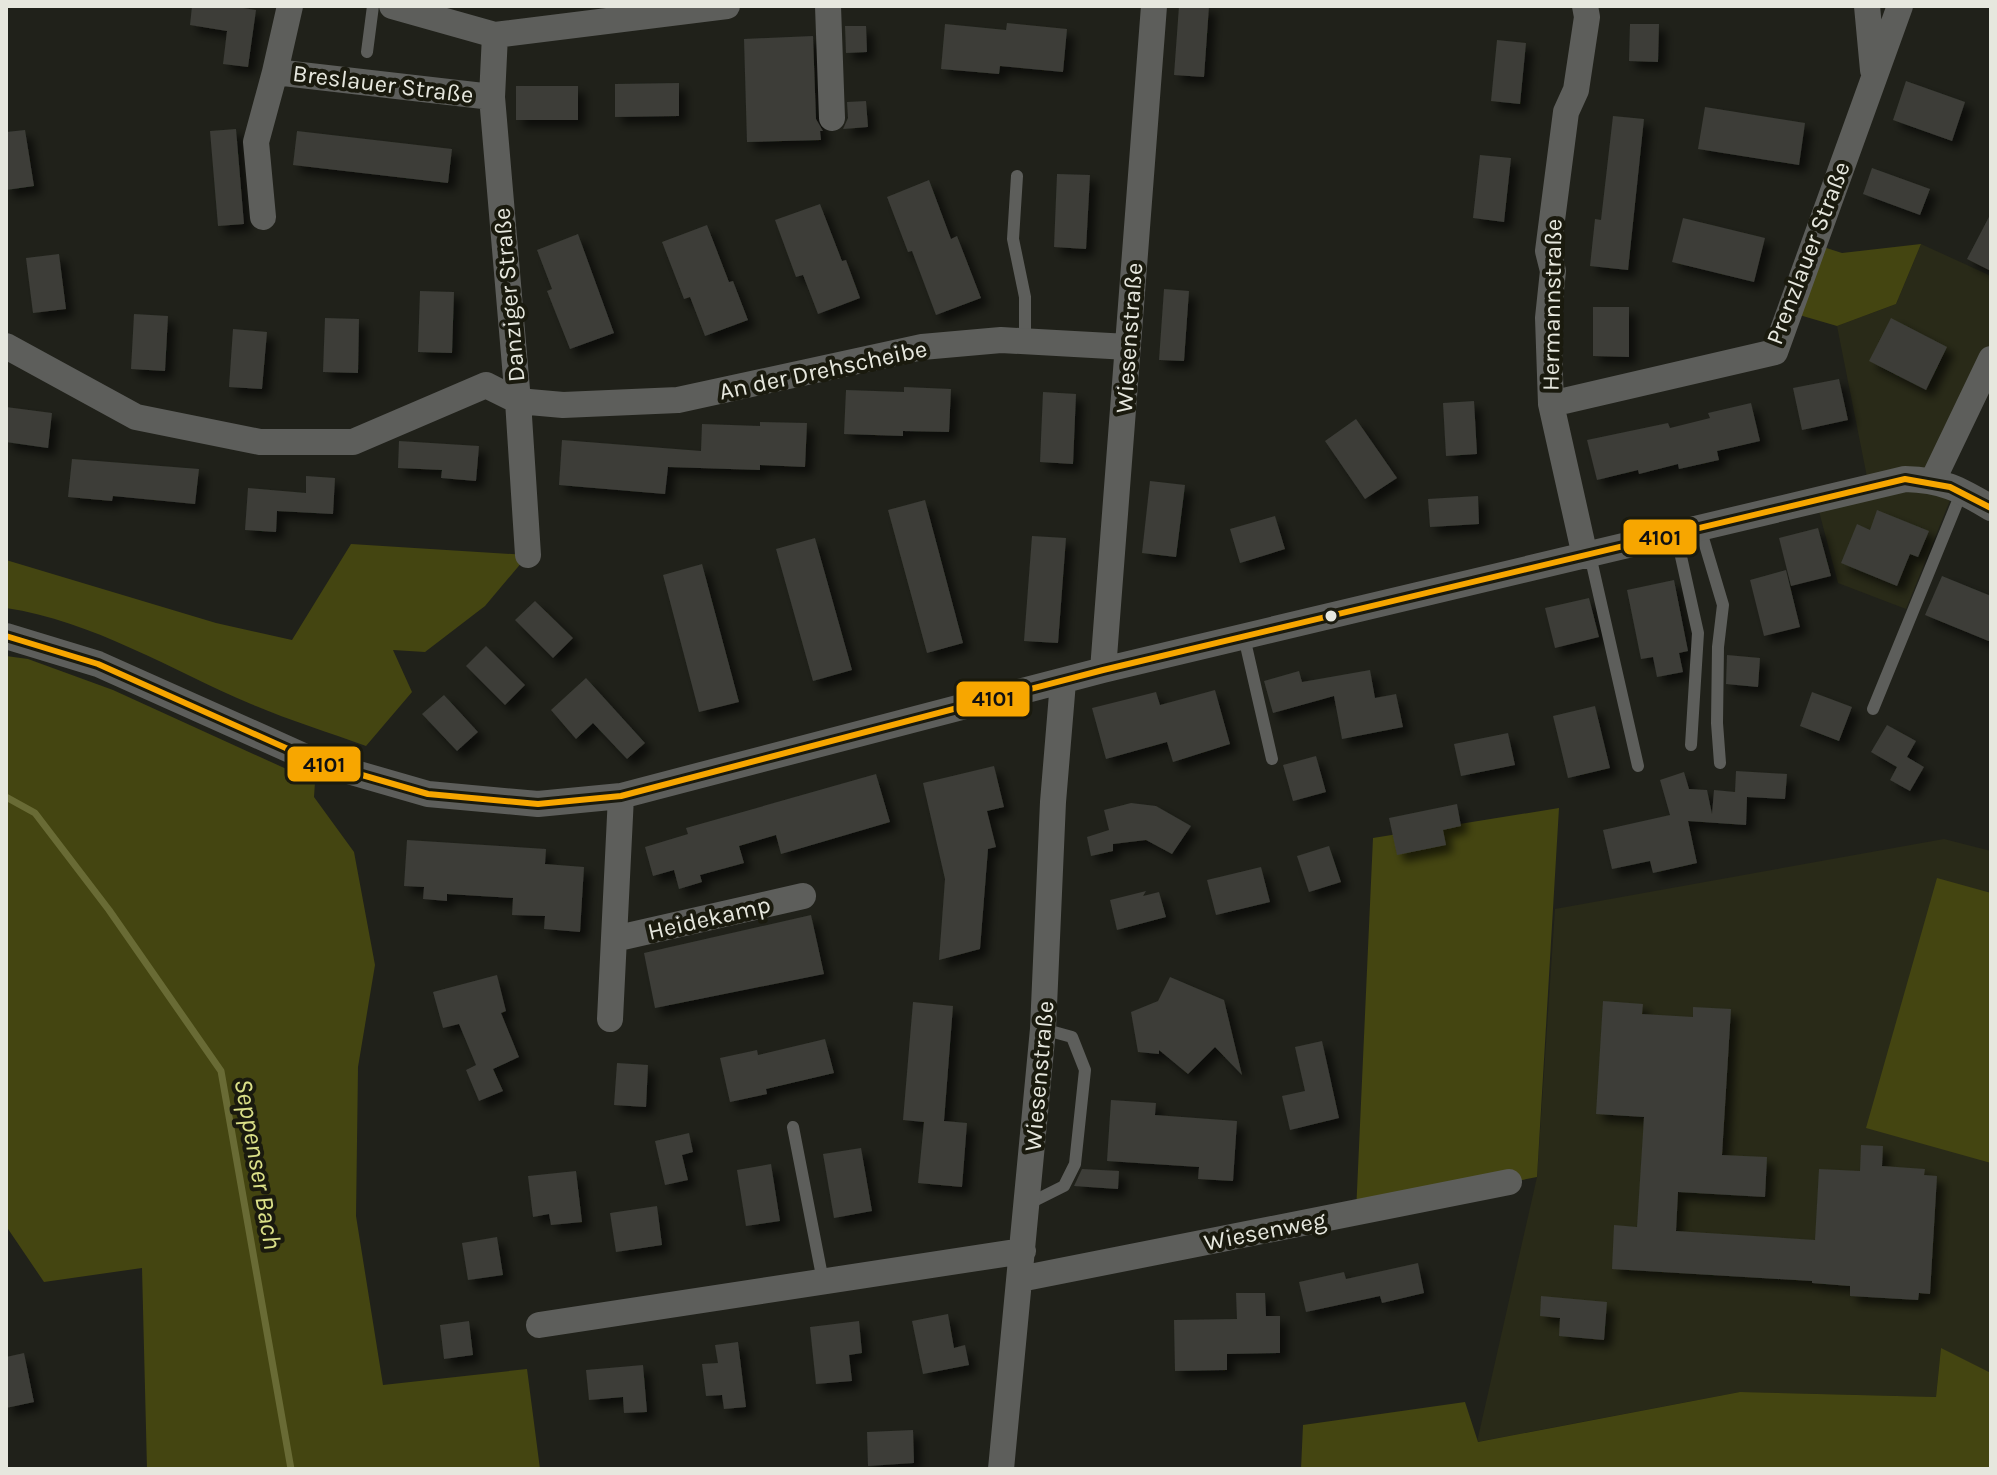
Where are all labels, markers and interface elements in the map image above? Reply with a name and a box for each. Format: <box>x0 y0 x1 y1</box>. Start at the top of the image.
street label: Breslauer Straße <box>291 59 475 109</box>
street label: Prenzlauer Straße <box>1760 158 1856 348</box>
street label: Danziger Straße <box>487 207 531 383</box>
street label: Hermannstraße <box>1536 219 1568 391</box>
street label: Wiesenstraße <box>1110 262 1148 414</box>
street label: An der Drehscheibe <box>717 334 929 406</box>
line badge: 4101 <box>1622 518 1698 556</box>
text: 4101 <box>1639 525 1681 551</box>
unlabelled marker <box>1323 608 1339 624</box>
line badge: 4101 <box>955 680 1031 718</box>
text: 4101 <box>972 686 1014 712</box>
line badge: 4101 <box>286 745 362 783</box>
text: 4101 <box>303 752 345 778</box>
street label: Heidekamp <box>645 890 773 946</box>
street label: Wiesenstraße <box>1018 1000 1060 1152</box>
water label: Seppenser Bach <box>228 1076 288 1252</box>
street label: Wiesenweg <box>1202 1205 1329 1257</box>

